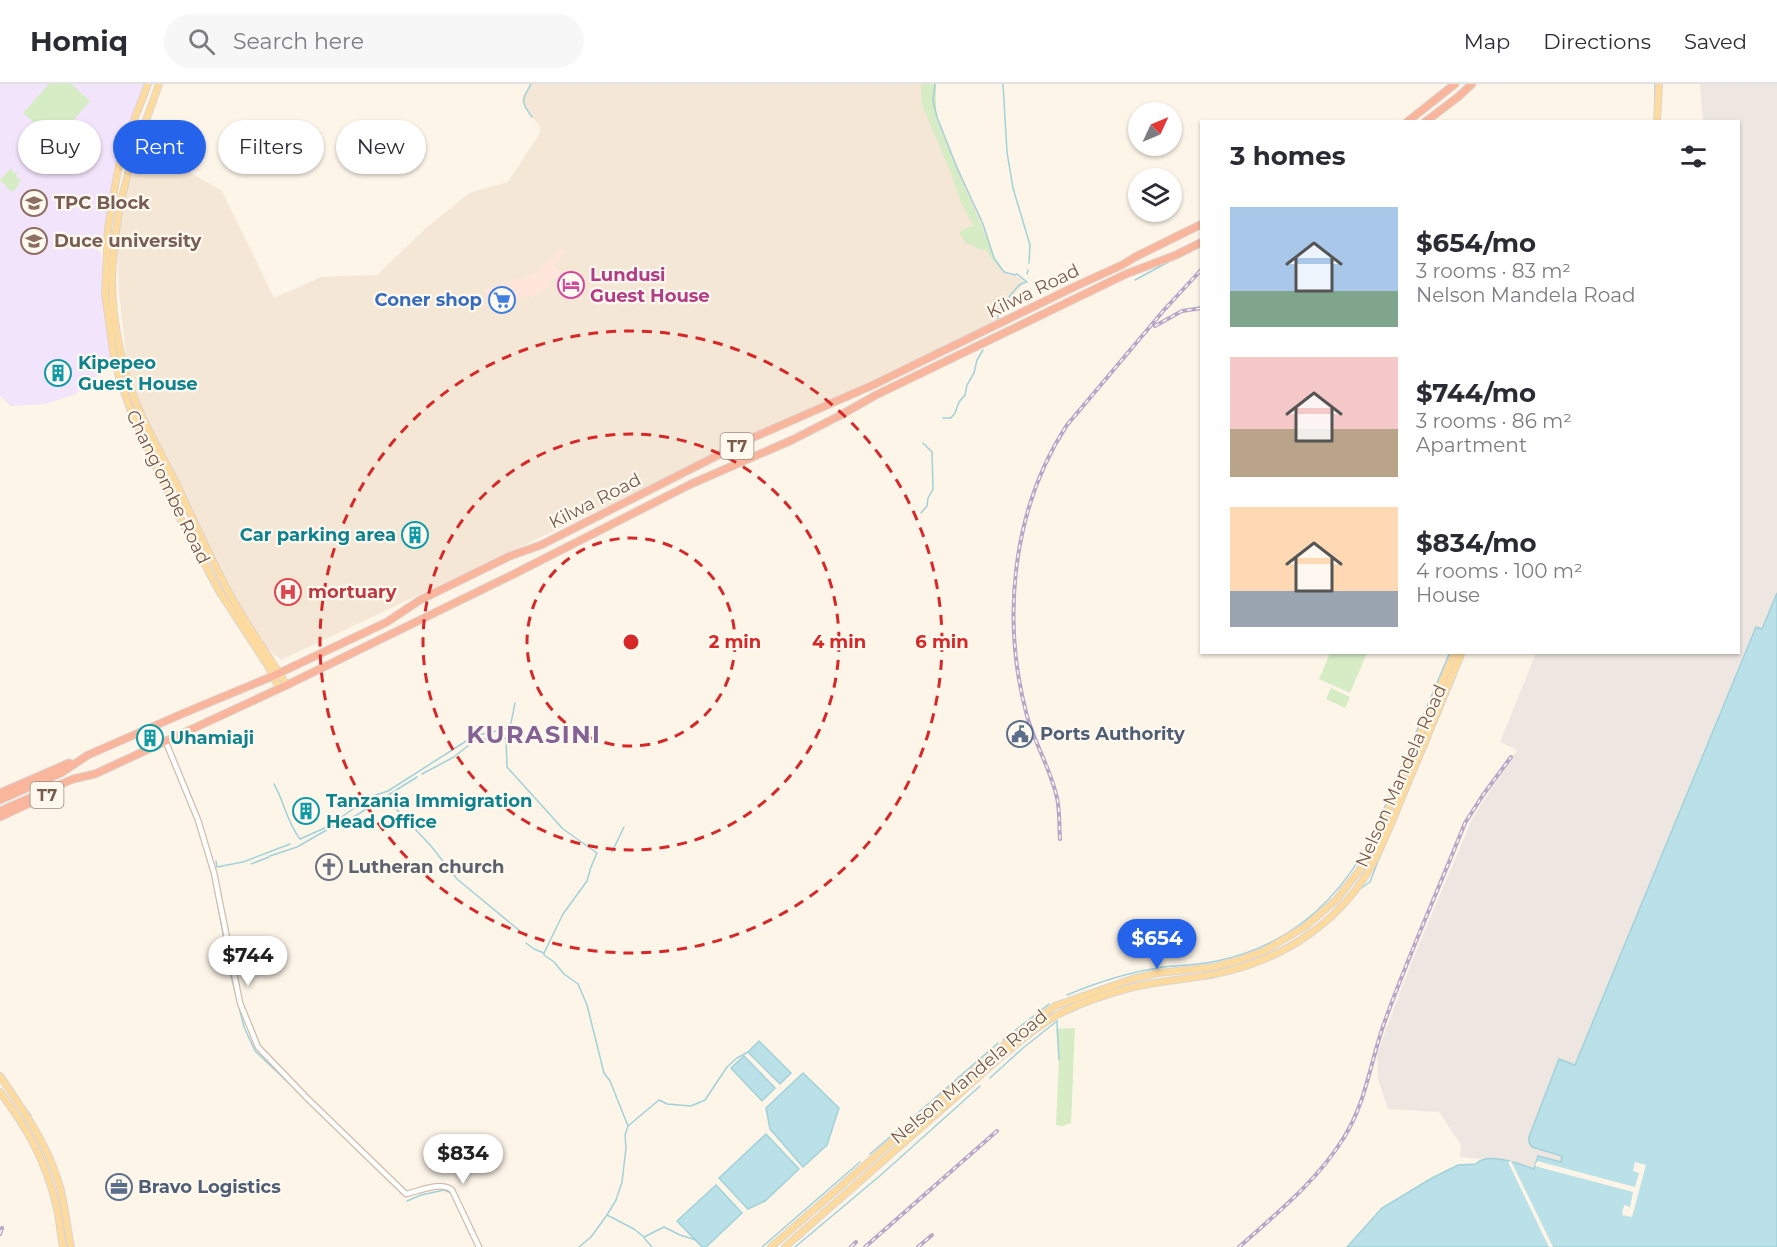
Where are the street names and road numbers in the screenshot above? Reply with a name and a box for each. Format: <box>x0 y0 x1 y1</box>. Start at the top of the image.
street label: Kilwa Road <box>983 259 1083 323</box>
street label: Chang'ombe Road <box>121 406 215 568</box>
road number: T7 <box>720 433 754 459</box>
street label: Kilwa Road <box>545 468 645 534</box>
street label: Nelson Mandela Road <box>1351 681 1451 871</box>
road number: T7 <box>30 782 63 808</box>
street label: Nelson Mandela Road <box>886 1005 1052 1149</box>

